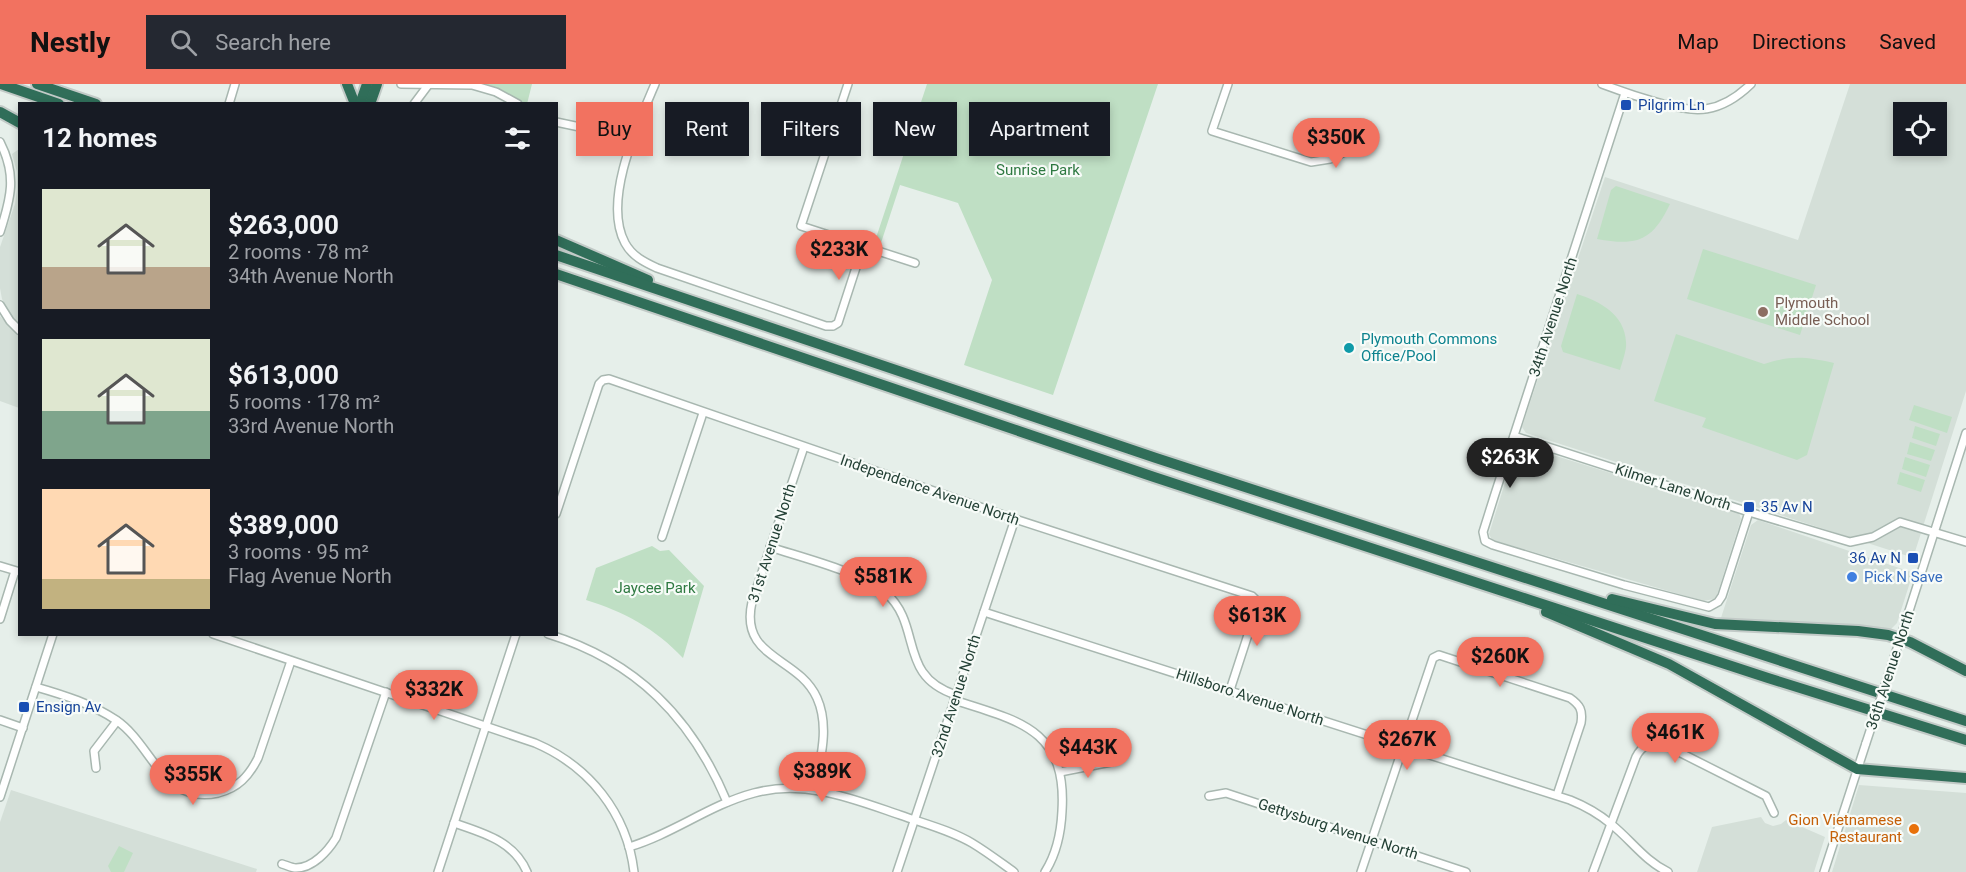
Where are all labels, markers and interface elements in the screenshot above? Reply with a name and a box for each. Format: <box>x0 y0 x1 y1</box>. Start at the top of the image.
search box <box>146 15 566 69</box>
text: Nestly <box>30 26 110 59</box>
icon: search <box>167 26 200 59</box>
text: Search here <box>215 30 331 55</box>
text: Map <box>1677 30 1719 54</box>
text: Directions <box>1752 30 1846 54</box>
text: Saved <box>1879 30 1936 54</box>
place label: Pilgrim Ln <box>1638 96 1705 114</box>
marker: Pilgrim Ln <box>1619 98 1633 112</box>
chip: Buy <box>576 102 653 156</box>
chip: Rent <box>665 102 749 156</box>
chip: Filters <box>761 102 861 156</box>
chip: New <box>873 102 957 156</box>
chip: Apartment <box>969 102 1110 156</box>
map controls <box>1893 102 1947 156</box>
button: locate <box>1893 102 1947 156</box>
pin: $350K <box>1294 118 1378 169</box>
icon: filters <box>501 122 534 155</box>
text: 12 homes <box>42 123 157 153</box>
text: $350K <box>1307 125 1365 149</box>
park label: Sunrise Park <box>996 161 1080 179</box>
text: $263,000 <box>228 210 339 240</box>
icon: home <box>90 213 162 285</box>
pin: $233K <box>797 230 881 281</box>
text: $233K <box>810 237 868 261</box>
text: 2 rooms · 78 m² <box>228 240 369 264</box>
street label: 34th Avenue North <box>1525 255 1581 379</box>
text: 34th Avenue North <box>228 264 394 288</box>
place label: Plymouth Middle School <box>1775 294 1870 329</box>
marker: Plymouth Middle School <box>1756 305 1770 319</box>
place label: Plymouth Commons Office/Pool <box>1361 330 1497 365</box>
marker: Plymouth Commons Office/Pool <box>1342 341 1356 355</box>
text: $613,000 <box>228 360 339 390</box>
icon: home <box>90 363 162 435</box>
text: 5 rooms · 178 m² <box>228 390 380 414</box>
text: 33rd Avenue North <box>228 414 394 438</box>
pin: $263K <box>1468 438 1552 489</box>
text: $263K <box>1481 445 1539 469</box>
street label: Independence Avenue North <box>838 451 1022 529</box>
street label: Kilmer Lane North <box>1613 460 1733 514</box>
street label: 31st Avenue North <box>744 481 800 605</box>
place label: 35 Av N <box>1761 498 1813 516</box>
marker: 35 Av N <box>1742 500 1756 514</box>
text: $389,000 <box>228 510 339 540</box>
icon: home <box>90 513 162 585</box>
text: 3 rooms · 95 m² <box>228 540 369 564</box>
place label: 36 Av N <box>1849 549 1901 567</box>
marker: 36 Av N <box>1906 551 1920 565</box>
pin: $581K <box>841 557 925 608</box>
text: Flag Avenue North <box>228 564 392 588</box>
text: $581K <box>854 564 912 588</box>
place label: Pick N Save <box>1864 568 1943 586</box>
marker: Pick N Save <box>1845 570 1859 584</box>
park label: Jaycee Park <box>614 579 696 597</box>
pin: $613K <box>1215 596 1299 647</box>
text: $613K <box>1228 603 1286 627</box>
street label: 36th Avenue North <box>1862 608 1918 732</box>
street label: 32nd Avenue North <box>928 632 984 760</box>
pin: $260K <box>1458 637 1542 688</box>
text: $260K <box>1471 644 1529 668</box>
street label: Hillsboro Avenue North <box>1174 665 1326 729</box>
pin: $332K <box>392 670 476 721</box>
text: $332K <box>405 677 463 701</box>
place label: Ensign Av <box>36 698 101 716</box>
marker: Ensign Av <box>17 700 31 714</box>
pin: $461K <box>1633 713 1717 764</box>
pin: $267K <box>1365 720 1449 771</box>
text: $461K <box>1646 720 1704 744</box>
text: $267K <box>1378 727 1436 751</box>
pin: $443K <box>1046 728 1130 779</box>
text: $443K <box>1059 735 1117 759</box>
pin: $389K <box>780 752 864 803</box>
pin: $355K <box>151 755 235 806</box>
text: $389K <box>793 759 851 783</box>
text: $355K <box>164 762 222 786</box>
street label: Gettysburg Avenue North <box>1256 795 1420 863</box>
place label: Gion Vietnamese Restaurant <box>1788 811 1902 846</box>
marker: Gion Vietnamese Restaurant <box>1907 822 1921 836</box>

